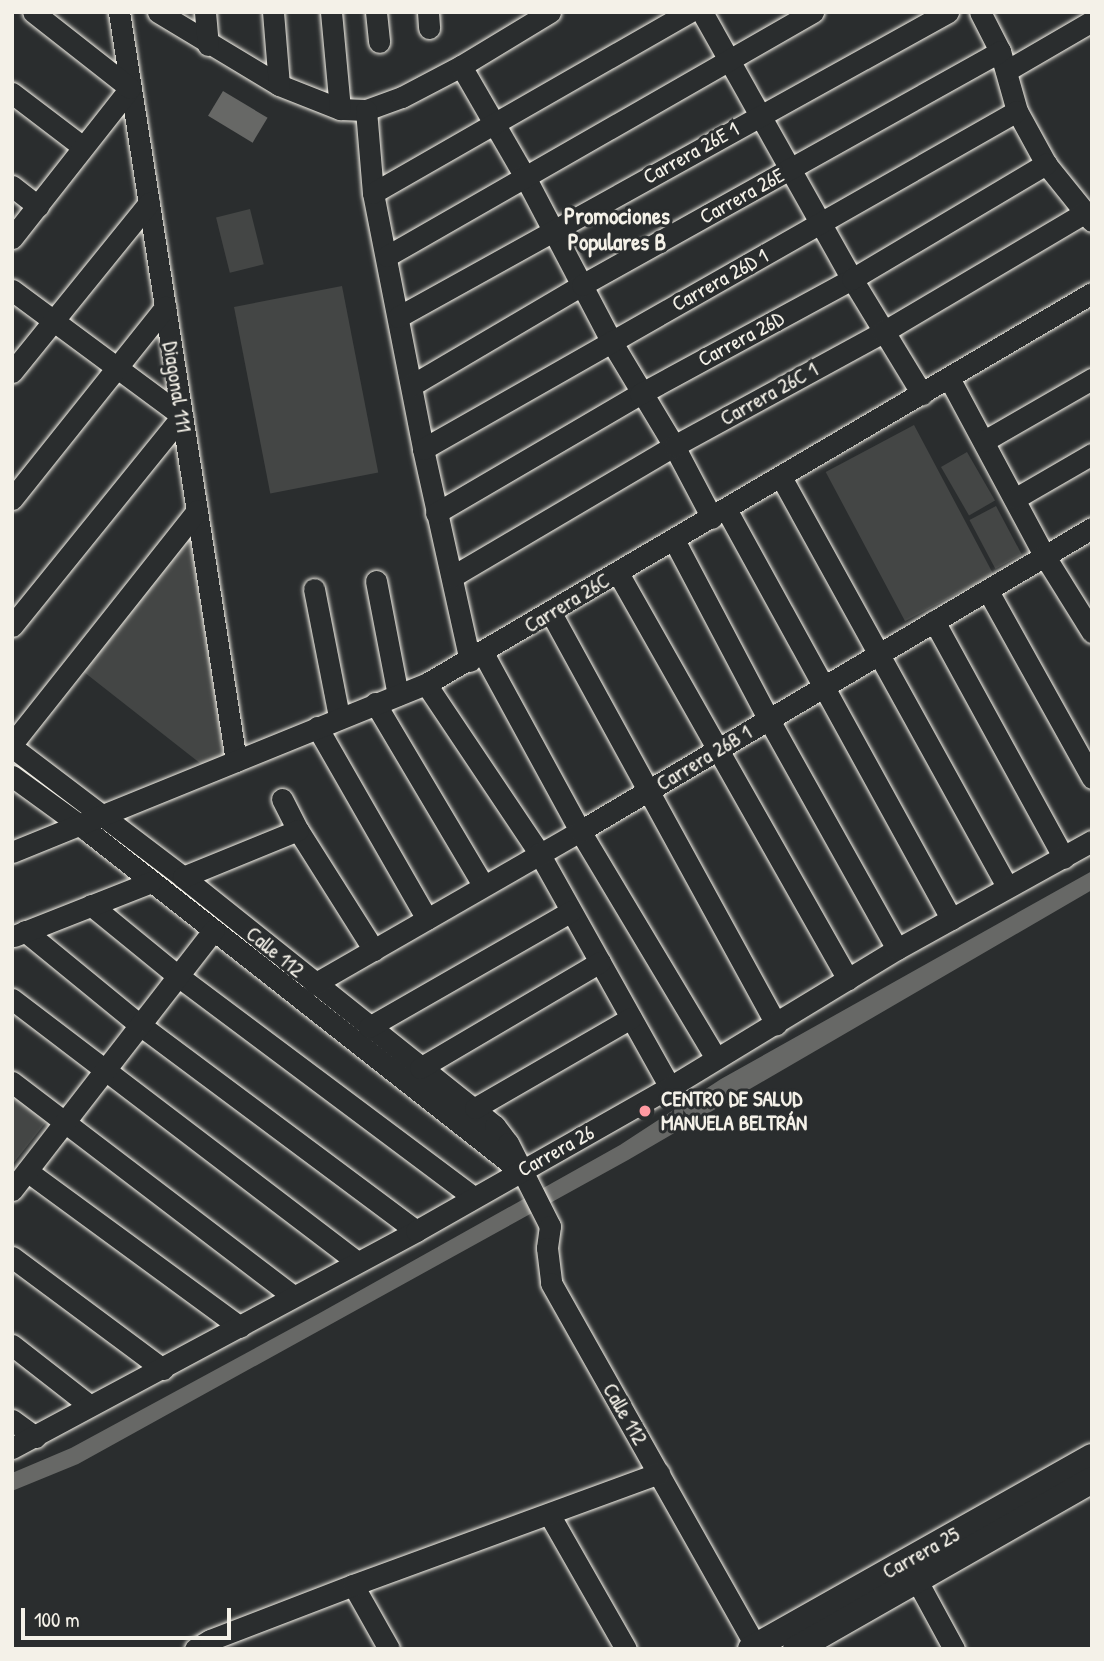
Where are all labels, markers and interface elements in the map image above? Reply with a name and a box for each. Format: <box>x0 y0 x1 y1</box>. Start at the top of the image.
street label: Carrera 26E 1 <box>639 116 743 190</box>
street label: Carrera 26E <box>695 162 789 230</box>
district label: Promociones Populares B <box>564 202 670 256</box>
street label: Carrera 26D 1 <box>668 243 772 317</box>
street label: Carrera 26D <box>694 306 788 372</box>
street label: Diagonal 111 <box>157 340 197 434</box>
street label: Carrera 26C 1 <box>716 357 822 431</box>
street label: Carrera 26C <box>520 568 614 638</box>
street label: Carrera 26B 1 <box>652 720 756 796</box>
street label: Calle 112 <box>241 921 309 983</box>
place label: CENTRO DE SALUD MANUELA BELTRÁN <box>661 1086 807 1136</box>
marker: CENTRO DE SALUD MANUELA BELTRÁN <box>635 1101 655 1121</box>
street label: Carrera 26 <box>513 1120 599 1182</box>
street label: Calle 112 <box>597 1379 653 1449</box>
street label: Carrera 25 <box>878 1522 964 1584</box>
scale bar <box>24 1594 234 1638</box>
text: 100 m <box>34 1605 80 1634</box>

